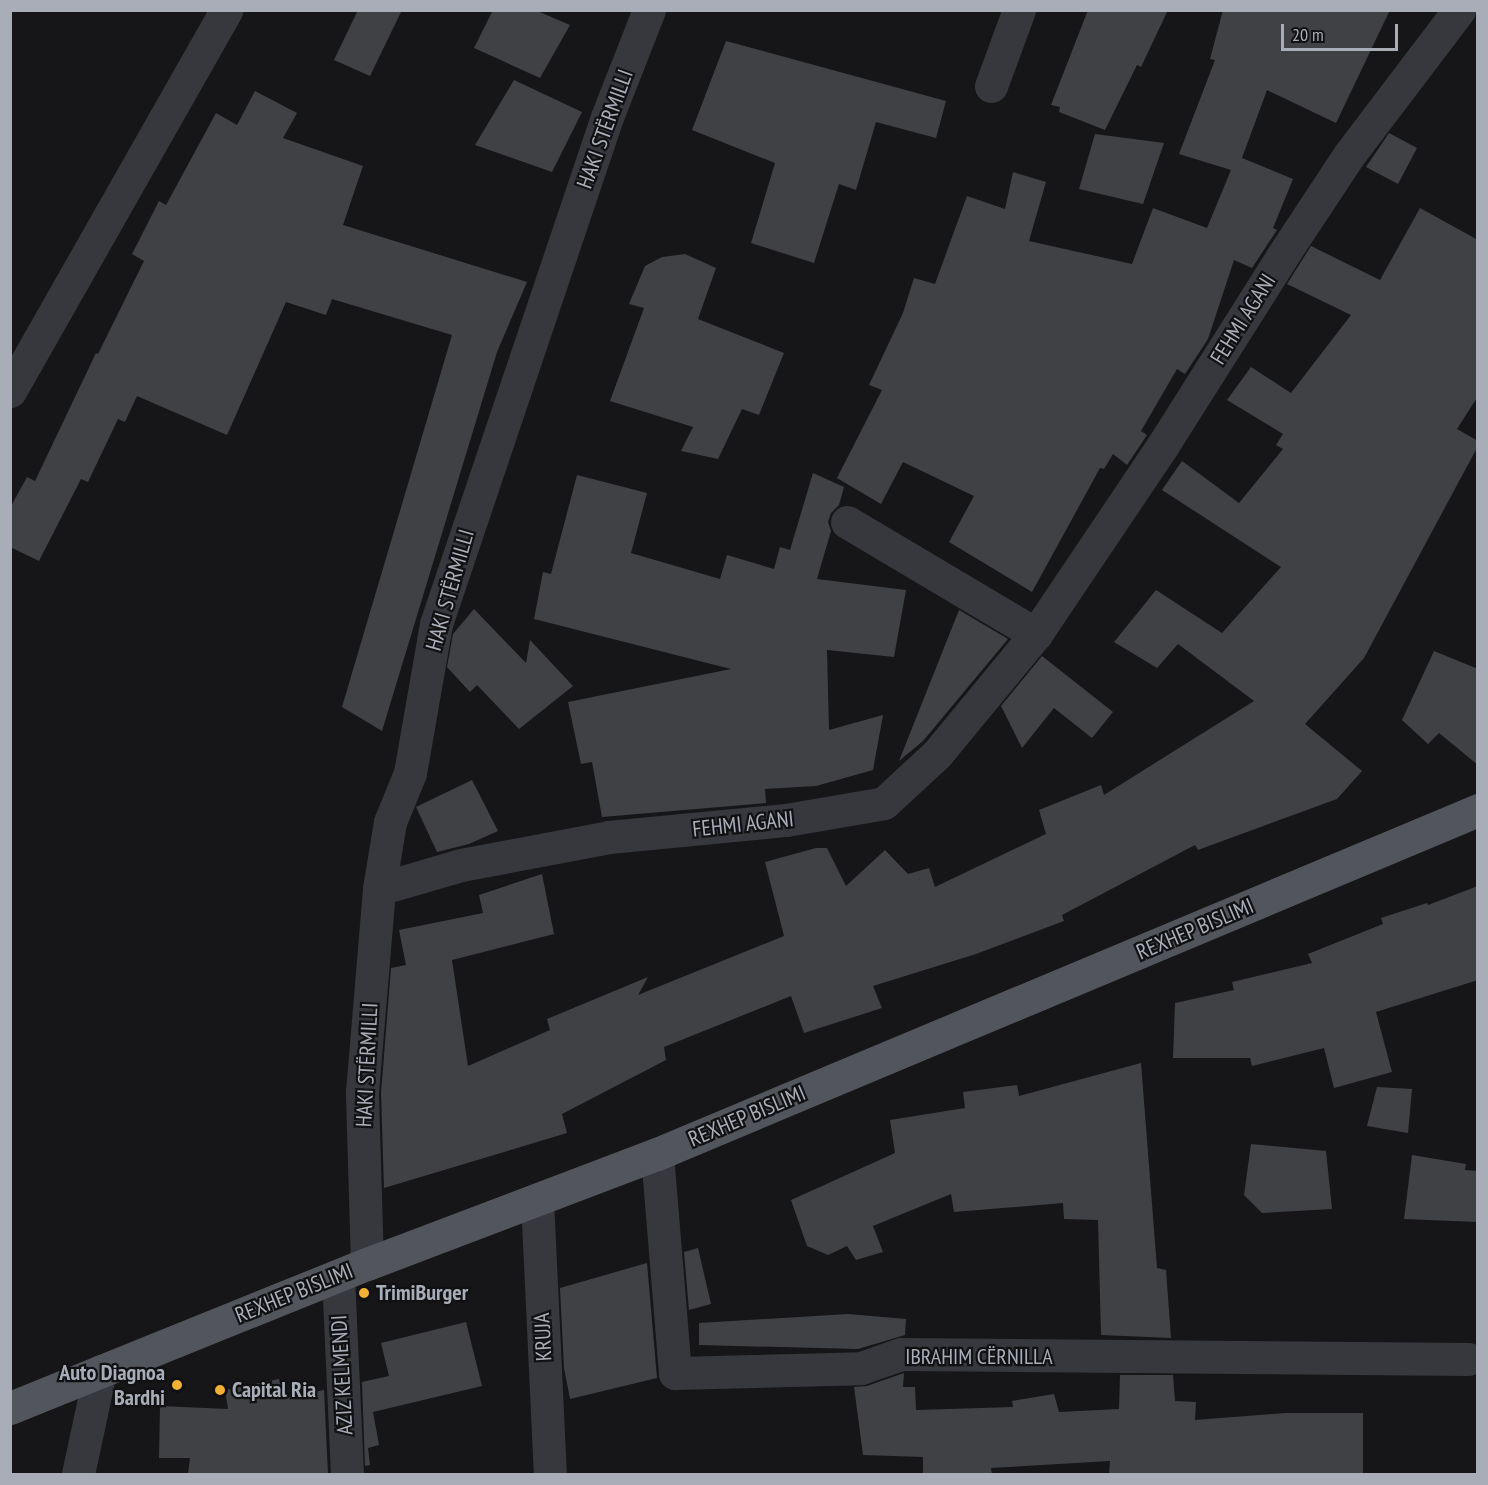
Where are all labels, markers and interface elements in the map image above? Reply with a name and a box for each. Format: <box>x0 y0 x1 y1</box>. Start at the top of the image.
scale bar <box>1284 12 1401 50</box>
text: 20 m <box>1292 23 1324 46</box>
street label: HAKI STËRMILLI <box>571 66 639 192</box>
street label: FEHMI AGANI <box>1205 269 1281 369</box>
street label: HAKI STËRMILLI <box>420 526 480 654</box>
street label: FEHMI AGANI <box>691 806 795 842</box>
street label: REXHEP BISLIMI <box>1132 892 1258 966</box>
street label: HAKI STËRMILLI <box>351 1002 383 1128</box>
street label: REXHEP BISLIMI <box>684 1079 810 1153</box>
street label: REXHEP BISLIMI <box>231 1257 357 1329</box>
place label: TrimiBurger <box>376 1280 468 1306</box>
marker: TrimiBurger <box>357 1286 371 1300</box>
street label: KRUJA <box>529 1312 557 1362</box>
street label: AZIZ KELMENDI <box>326 1314 358 1436</box>
street label: IBRAHIM CËRNILLA <box>905 1344 1053 1370</box>
place label: Auto Diagnoa Bardhi <box>59 1359 165 1410</box>
place label: Capital Ria <box>232 1377 316 1403</box>
marker: Auto Diagnoa Bardhi <box>170 1378 184 1392</box>
marker: Capital Ria <box>213 1383 227 1397</box>

